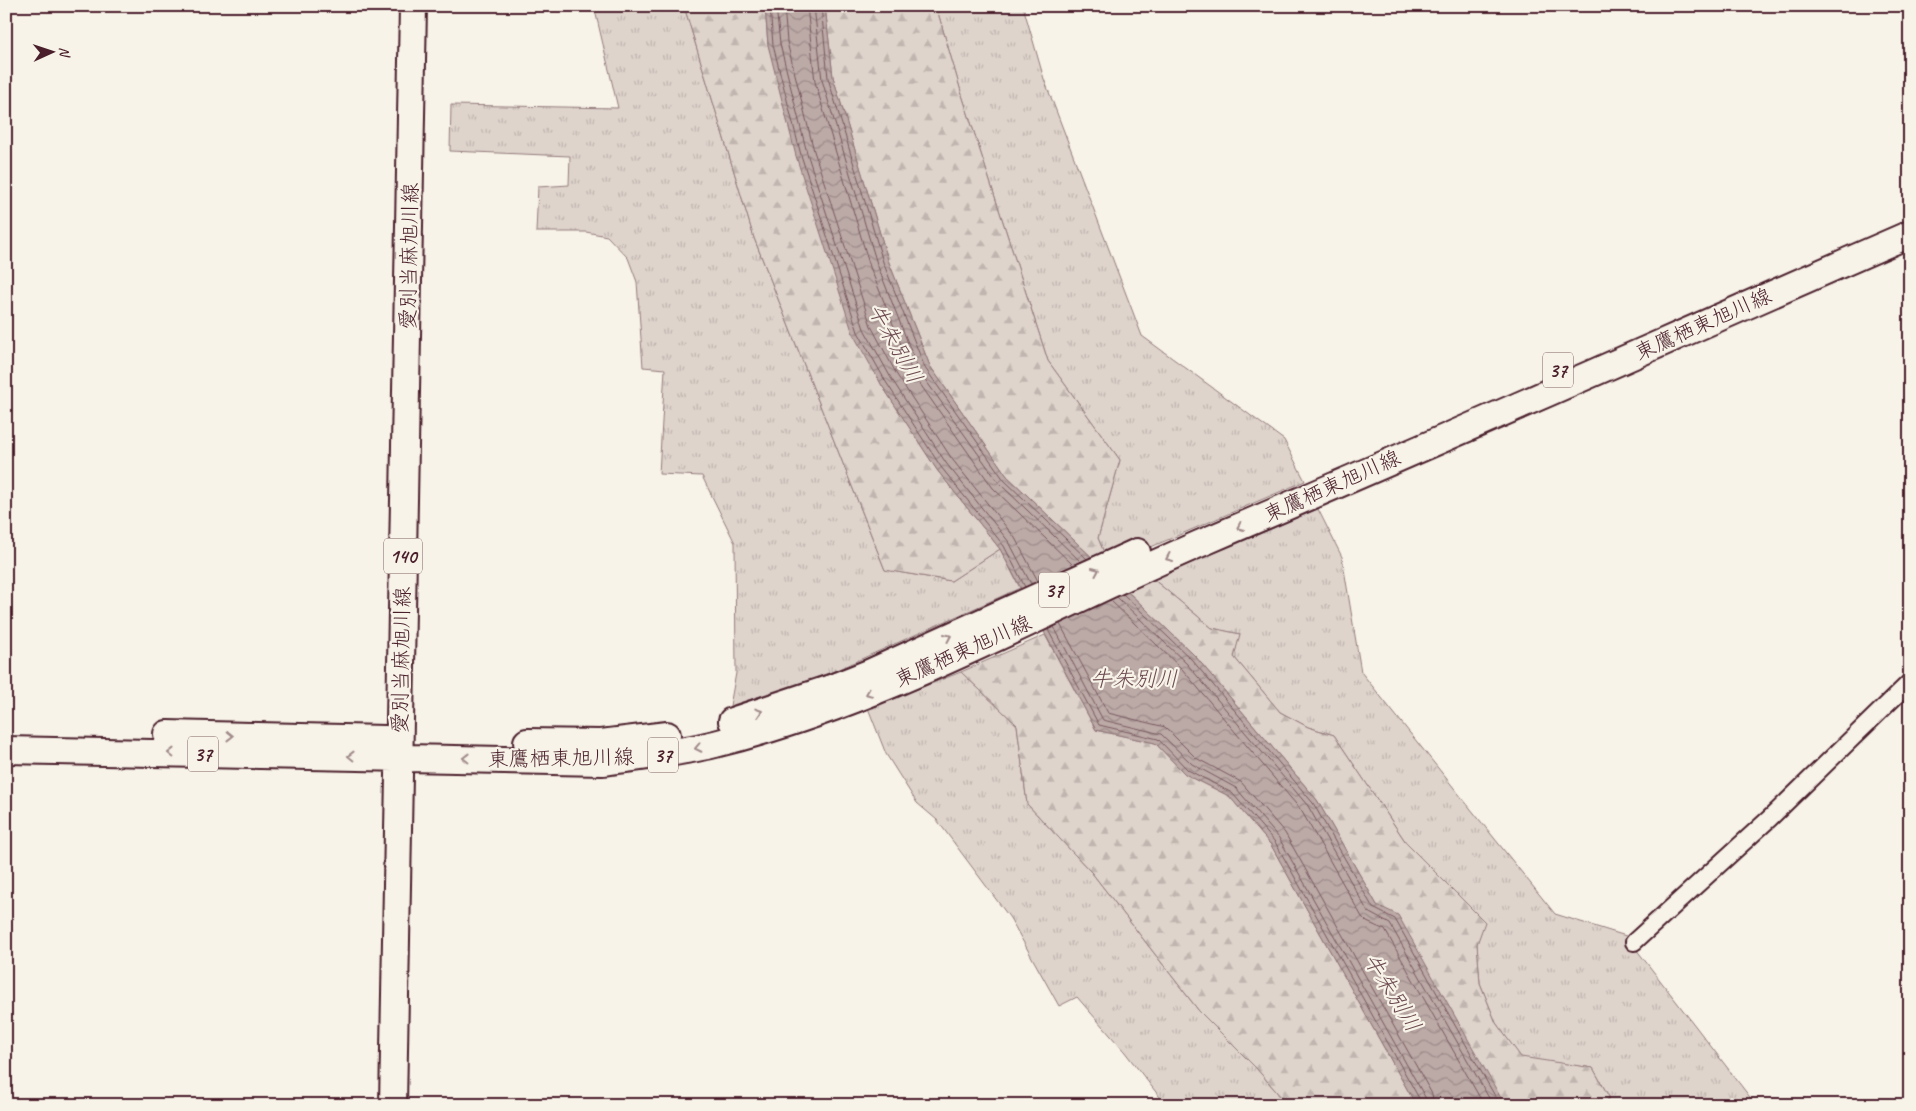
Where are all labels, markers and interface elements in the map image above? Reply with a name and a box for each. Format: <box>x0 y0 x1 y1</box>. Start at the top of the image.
north arrow <box>28 28 78 78</box>
text: N <box>56 47 73 58</box>
street label: 愛別当麻旭川線 <box>395 182 423 330</box>
street label: 東鷹栖東旭川線 <box>1631 282 1775 366</box>
water label: 牛朱別川 <box>862 298 929 389</box>
road number: 37 <box>1543 352 1573 388</box>
street label: 東鷹栖東旭川線 <box>1260 444 1404 528</box>
one-way arrow <box>1236 520 1245 531</box>
road number: 140 <box>384 538 422 574</box>
one-way arrow <box>1165 551 1174 562</box>
one-way arrow <box>1091 566 1100 577</box>
road number: 37 <box>1039 572 1069 608</box>
street label: 愛別当麻旭川線 <box>387 586 415 734</box>
street label: 東鷹栖東旭川線 <box>891 609 1035 693</box>
one-way arrow <box>943 633 952 644</box>
water label: 牛朱別川 <box>1090 665 1178 693</box>
one-way arrow <box>865 687 874 697</box>
one-way arrow <box>755 707 763 717</box>
one-way arrow <box>226 731 234 741</box>
road number: 37 <box>188 736 218 772</box>
road number: 37 <box>648 738 678 772</box>
one-way arrow <box>693 742 702 752</box>
street label: 東鷹栖東旭川線 <box>487 744 635 772</box>
one-way arrow <box>166 748 174 758</box>
one-way arrow <box>346 751 354 762</box>
one-way arrow <box>462 753 470 763</box>
water label: 牛朱別川 <box>1357 948 1427 1037</box>

